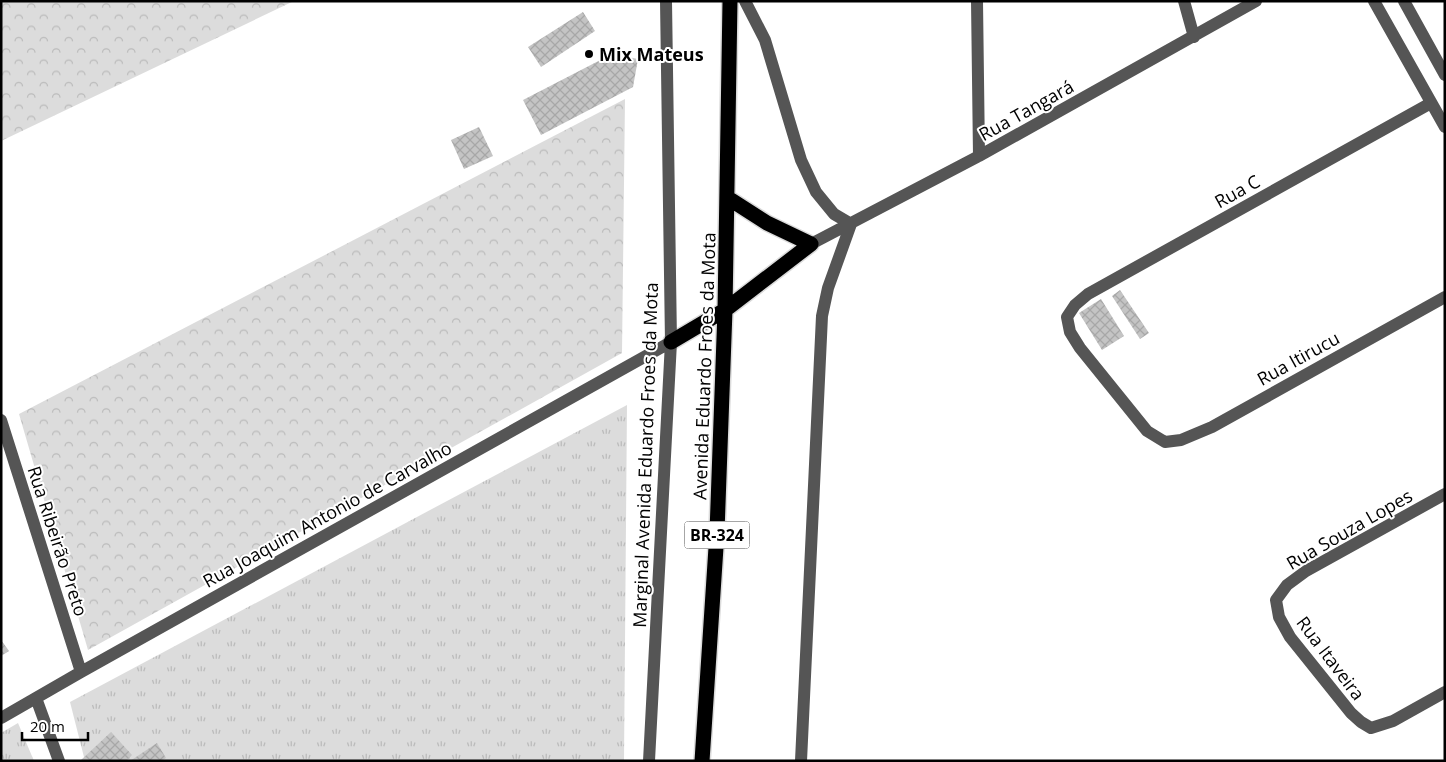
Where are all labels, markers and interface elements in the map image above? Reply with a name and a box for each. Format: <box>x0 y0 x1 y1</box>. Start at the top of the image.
place label: Mix Mateus <box>599 42 704 66</box>
marker: Mix Mateus <box>583 48 595 60</box>
street label: Rua Tangará <box>974 74 1078 146</box>
street label: Rua C <box>1210 169 1264 213</box>
street label: Avenida Eduardo Froes da Mota <box>687 232 721 500</box>
street label: Marginal Avenida Eduardo Froes da Mota <box>627 282 663 628</box>
street label: Rua Itirucu <box>1252 325 1344 391</box>
street label: Rua Joaquim Antonio de Carvalho <box>198 435 456 593</box>
street label: Rua Ribeirão Preto <box>22 463 94 619</box>
street label: Rua Souza Lopes <box>1282 483 1416 575</box>
road number: BR-324 <box>684 522 750 548</box>
street label: Rua Itaveira <box>1292 611 1370 705</box>
scale bar <box>22 710 89 742</box>
text: 20 m <box>30 716 65 736</box>

